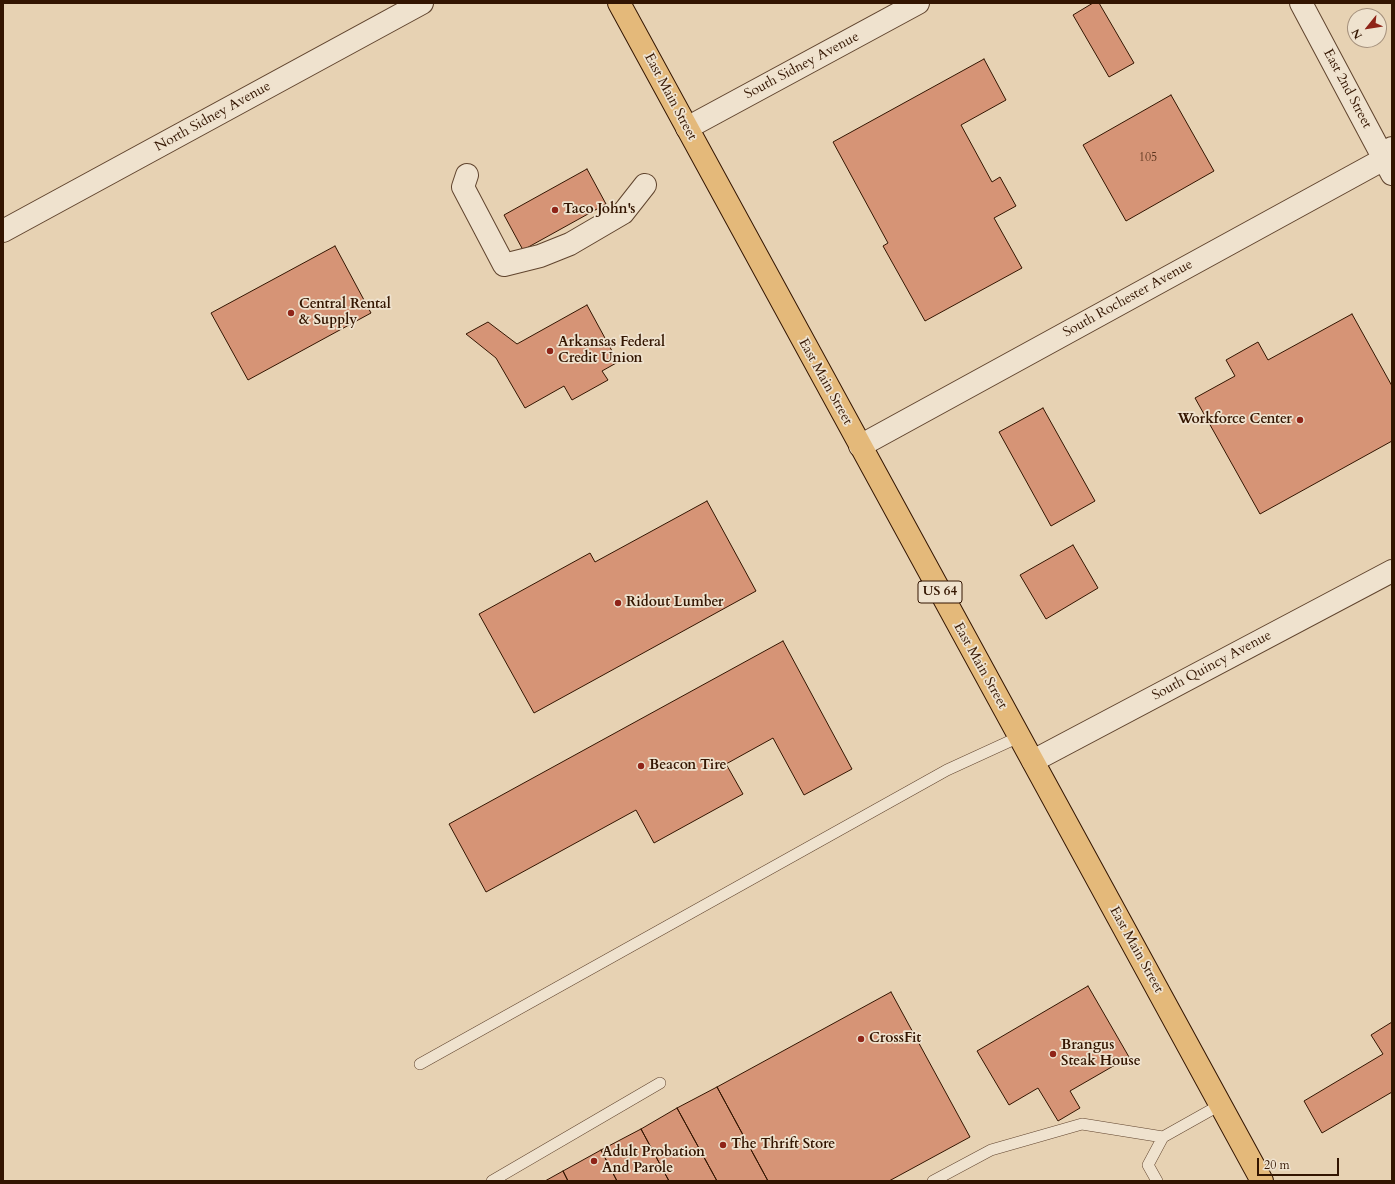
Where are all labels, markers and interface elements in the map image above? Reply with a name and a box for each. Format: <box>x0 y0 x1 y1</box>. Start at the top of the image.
north arrow <box>1347 8 1387 48</box>
text: N <box>1348 26 1366 42</box>
street label: South Sidney Avenue <box>742 29 862 103</box>
street label: East 2nd Street <box>1319 46 1375 132</box>
street label: East Main Street <box>640 51 700 143</box>
street label: North Sidney Avenue <box>152 78 274 156</box>
house number: 105 <box>1139 151 1157 165</box>
place label: Taco John's <box>563 202 635 218</box>
marker: Taco John's <box>550 205 560 215</box>
street label: South Rochester Avenue <box>1060 256 1196 342</box>
place label: Central Rental & Supply <box>299 297 391 330</box>
marker: Central Rental & Supply <box>286 308 296 318</box>
place label: Arkansas Federal Credit Union <box>558 335 665 368</box>
street label: East Main Street <box>794 336 856 428</box>
marker: Arkansas Federal Credit Union <box>545 346 555 356</box>
place label: Workforce Center <box>1177 412 1292 428</box>
marker: Workforce Center <box>1295 415 1305 425</box>
road number: US 64 <box>918 581 962 603</box>
place label: Ridout Lumber <box>626 595 723 611</box>
marker: Ridout Lumber <box>613 598 623 608</box>
street label: East Main Street <box>949 620 1011 712</box>
street label: South Quincy Avenue <box>1149 627 1275 705</box>
place label: Beacon Tire <box>649 758 726 774</box>
marker: Beacon Tire <box>636 761 646 771</box>
street label: East Main Street <box>1105 904 1167 996</box>
place label: CrossFit <box>869 1031 921 1047</box>
marker: CrossFit <box>856 1034 866 1044</box>
place label: Brangus Steak House <box>1061 1038 1141 1070</box>
marker: Brangus Steak House <box>1048 1049 1058 1059</box>
place label: The Thrift Store <box>731 1137 835 1153</box>
marker: The Thrift Store <box>718 1140 728 1150</box>
place label: Adult Probation And Parole <box>602 1145 705 1178</box>
scale bar <box>1259 1150 1341 1176</box>
marker: Adult Probation And Parole <box>589 1156 599 1166</box>
text: 20 m <box>1264 1157 1290 1173</box>

